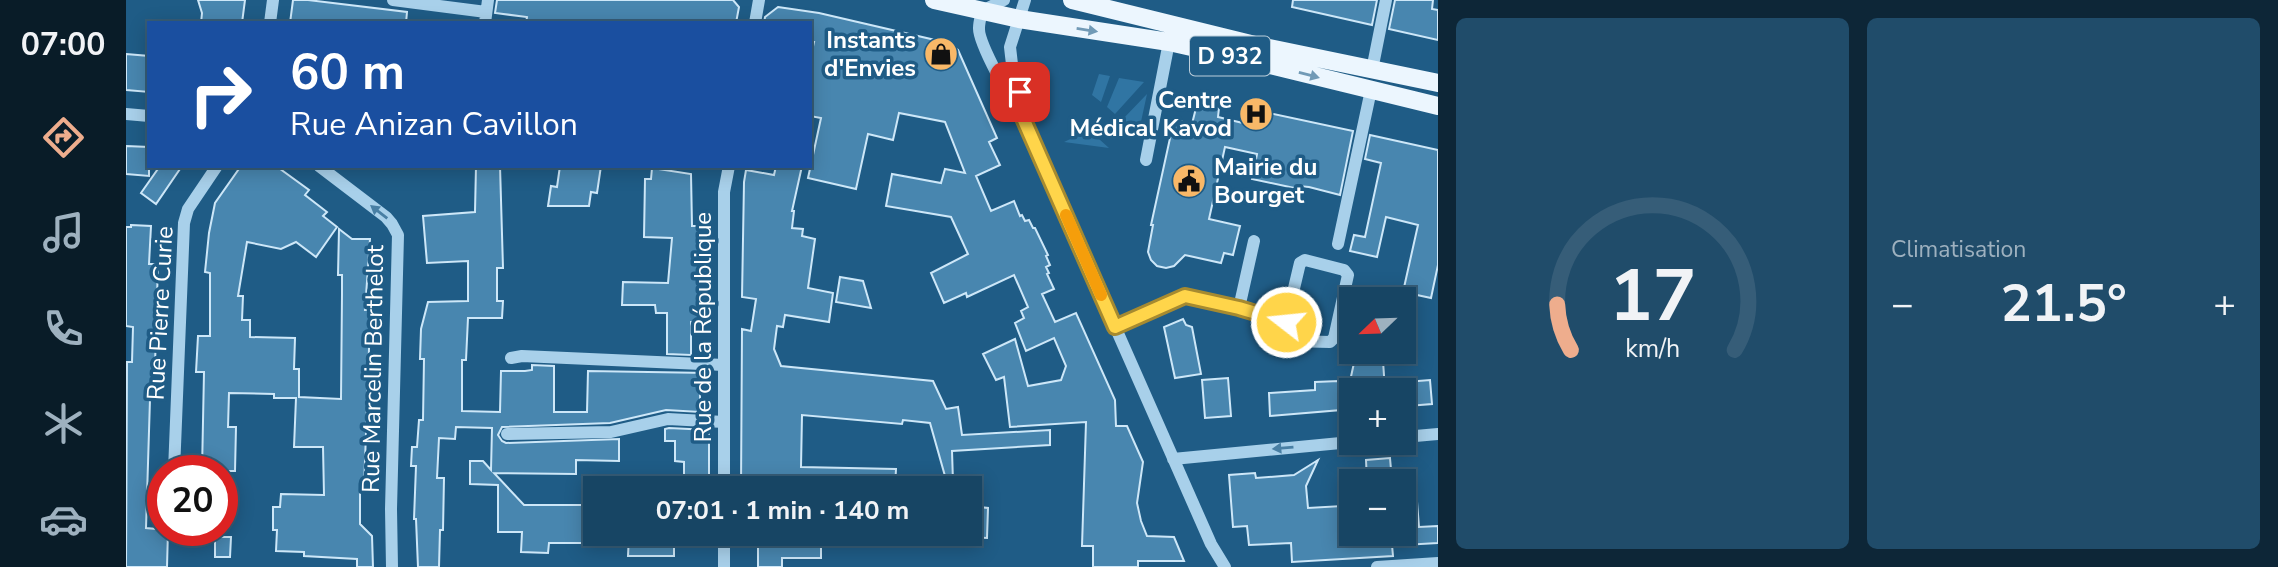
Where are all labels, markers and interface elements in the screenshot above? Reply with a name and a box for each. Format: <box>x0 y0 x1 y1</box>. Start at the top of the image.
text: 07:00 <box>21 23 105 66</box>
place label: Instants d'Envies <box>824 24 916 84</box>
one-way arrow <box>1076 25 1098 36</box>
shop icon: Instants d'Envies <box>922 35 960 73</box>
road number: D 932 <box>1190 36 1270 76</box>
text: 60 m <box>290 39 405 106</box>
icon: right <box>175 49 266 140</box>
pin <box>990 62 1050 122</box>
one-way arrow <box>1298 70 1320 81</box>
icon: arrive <box>1001 73 1039 111</box>
place label: Centre Médical Kavod <box>1070 84 1232 144</box>
hospital icon: Centre Médical Kavod <box>1237 95 1275 133</box>
text: Rue Anizan Cavillon <box>290 103 578 146</box>
icon: directions <box>39 113 88 162</box>
place label: Mairie du Bourget <box>1214 151 1317 211</box>
public building icon: Mairie du Bourget <box>1170 162 1208 200</box>
one-way arrow <box>370 205 388 220</box>
icon: music <box>39 208 88 257</box>
street label: Rue de la République <box>687 212 719 442</box>
street label: Rue Pierre Curie <box>139 225 181 401</box>
text: Climatisation <box>1891 234 2026 265</box>
street label: Rue Marcelin Berthelot <box>355 244 391 493</box>
text: 17 <box>1609 246 1696 346</box>
text: 21.5° <box>2000 268 2127 339</box>
text: − <box>1891 279 1914 330</box>
text: + <box>2213 279 2236 330</box>
position arrow <box>1249 285 1323 359</box>
north arrow <box>1339 287 1416 364</box>
map controls <box>1339 287 1416 546</box>
icon: phone <box>39 304 88 353</box>
text: km/h <box>1625 331 1680 365</box>
button: + <box>1339 378 1416 455</box>
icon: climate <box>39 399 88 448</box>
one-way arrow <box>1272 443 1294 454</box>
speed limit sign: 20 <box>147 455 238 546</box>
button: − <box>1339 469 1416 546</box>
text: 07:01 · 1 min · 140 m <box>656 493 909 528</box>
icon: car <box>39 495 88 544</box>

